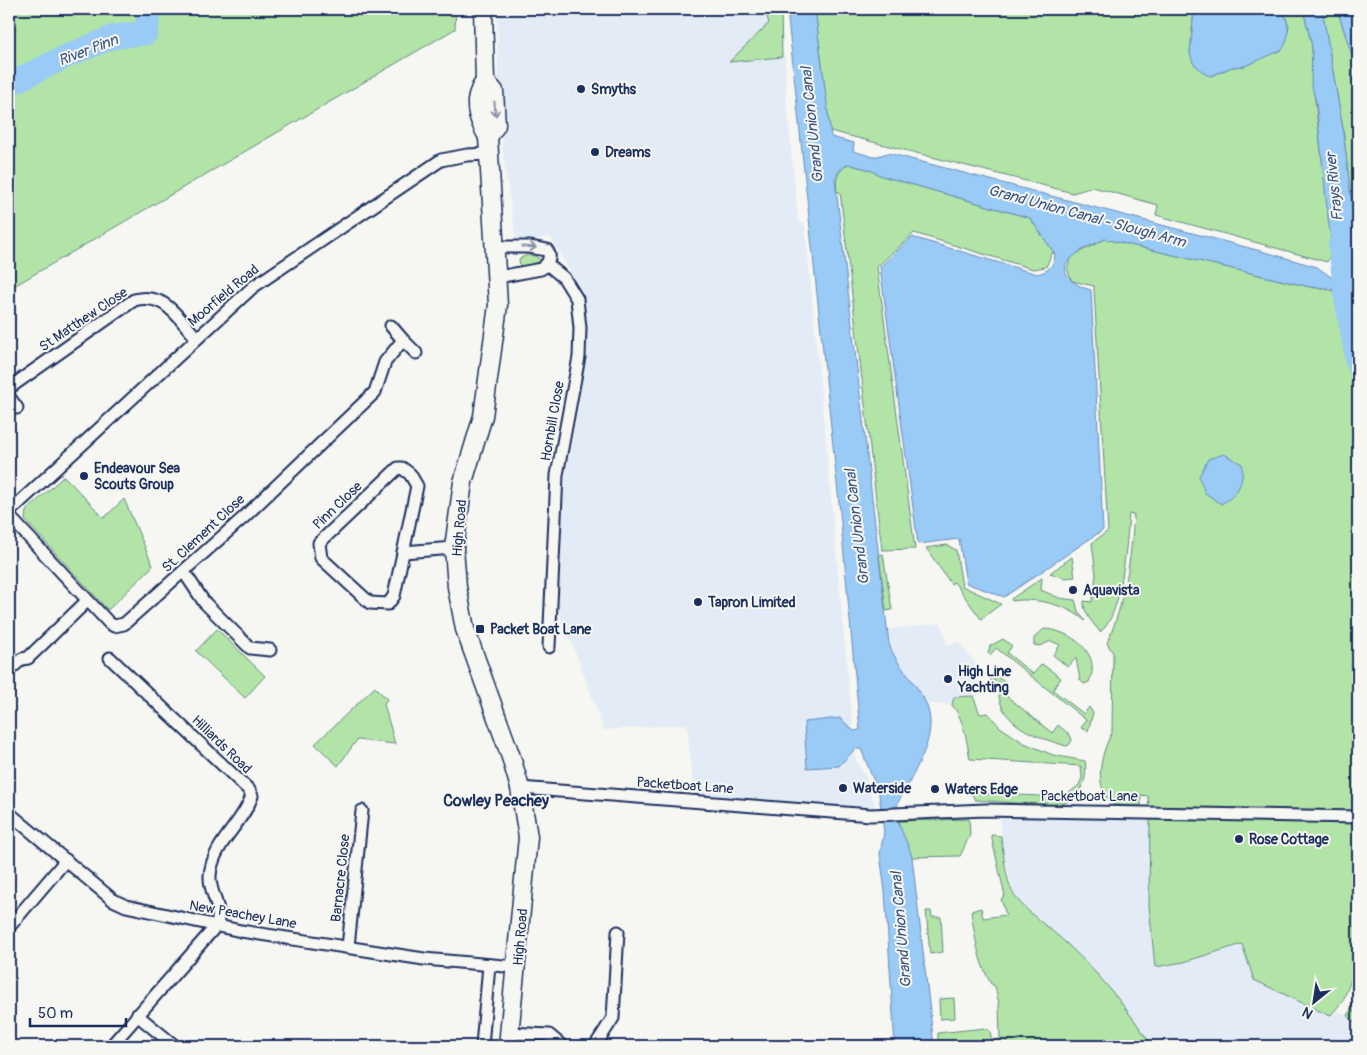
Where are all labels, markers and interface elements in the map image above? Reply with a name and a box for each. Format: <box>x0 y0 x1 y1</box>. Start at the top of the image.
water label: River Pinn <box>56 30 122 71</box>
water label: Grand Union Canal <box>797 65 828 184</box>
place label: Smyths <box>591 81 637 98</box>
marker: Smyths <box>575 83 587 95</box>
one-way arrow <box>491 101 500 117</box>
place label: Dreams <box>605 144 651 161</box>
marker: Dreams <box>589 146 601 158</box>
water label: Frays River <box>1321 150 1348 222</box>
water label: Grand Union Canal - Slough Arm <box>986 181 1189 252</box>
one-way arrow <box>521 243 537 252</box>
street label: Moorfield Road <box>184 261 262 330</box>
street label: St Matthew Close <box>36 284 131 355</box>
street label: Hornbill Close <box>537 380 568 462</box>
place label: Endeavour Sea Scouts Group <box>94 460 181 493</box>
water label: Grand Union Canal <box>841 467 874 586</box>
marker: Endeavour Sea Scouts Group <box>78 470 90 482</box>
street label: Pinn Close <box>309 478 365 533</box>
street label: St. Clement Close <box>158 491 248 576</box>
street label: High Road <box>449 499 470 557</box>
place label: Aquavista <box>1083 582 1140 599</box>
marker: Aquavista <box>1067 584 1079 596</box>
place label: Tapron Limited <box>707 594 796 611</box>
marker: Tapron Limited <box>692 596 704 608</box>
place label: Packet Boat Lane <box>490 621 592 638</box>
marker: Packet Boat Lane <box>474 623 486 635</box>
place label: High Line Yachting <box>957 663 1012 696</box>
marker: High Line Yachting <box>942 673 954 685</box>
street label: Hilliards Road <box>188 712 255 777</box>
street label: Packetboat Lane <box>636 774 734 797</box>
place label: Waterside <box>853 780 912 797</box>
place label: Waters Edge <box>945 781 1019 798</box>
marker: Waterside <box>837 782 849 794</box>
marker: Waters Edge <box>929 783 941 795</box>
street label: Packetboat Lane <box>1040 788 1138 805</box>
district label: Cowley Peachey <box>443 791 549 811</box>
place label: Rose Cottage <box>1249 831 1330 848</box>
street label: Barnacre Close <box>327 833 354 923</box>
marker: Rose Cottage <box>1233 833 1245 845</box>
water label: Grand Union Canal <box>887 870 916 989</box>
street label: New Peachey Lane <box>188 897 298 932</box>
street label: High Road <box>510 908 531 966</box>
north arrow <box>1290 978 1340 1028</box>
scale bar <box>30 995 126 1027</box>
text: N <box>1299 1003 1316 1023</box>
text: 50 m <box>38 1004 73 1023</box>

